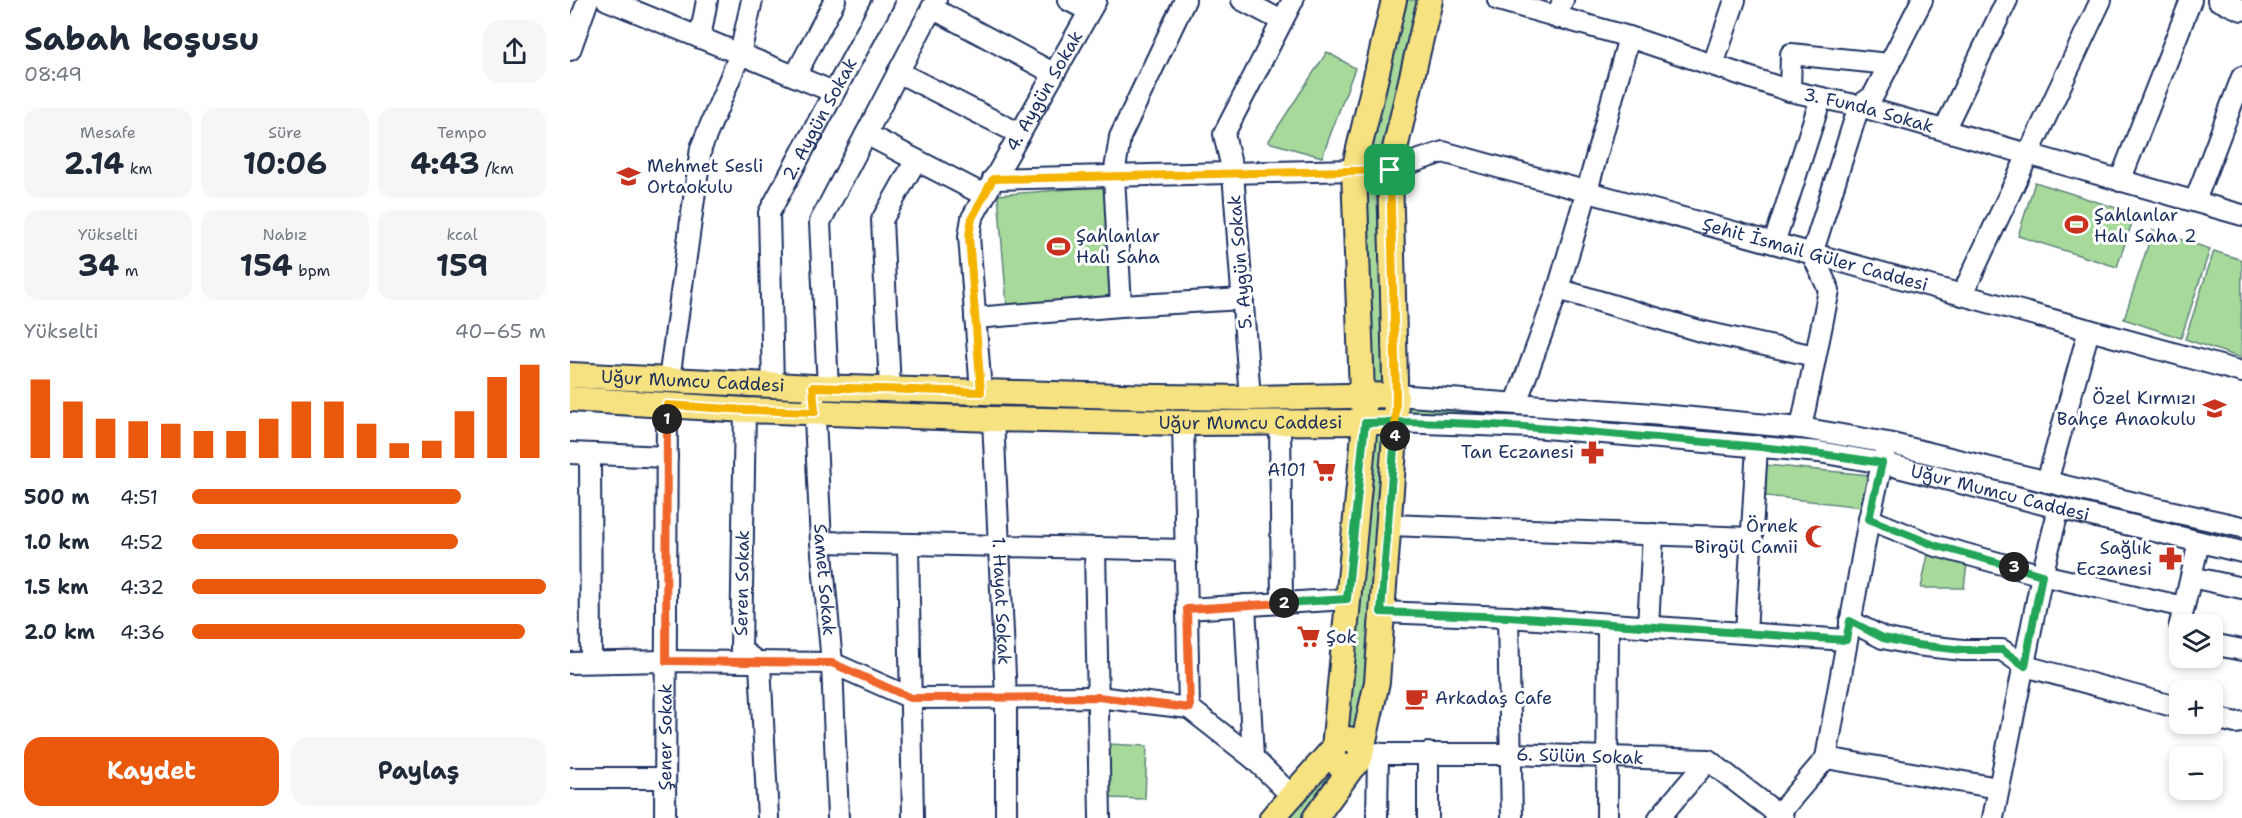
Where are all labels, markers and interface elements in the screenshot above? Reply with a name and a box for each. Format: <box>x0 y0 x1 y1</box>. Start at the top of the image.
text: Sabah koşusu <box>24 16 259 61</box>
button: share <box>483 20 546 83</box>
street label: 4. Aygün Sokak <box>1000 26 1088 156</box>
street label: 2. Aygün Sokak <box>777 53 863 184</box>
text: 08:49 <box>24 61 82 87</box>
street label: 3. Funda Sokak <box>1801 82 1937 139</box>
text: Mesafe <box>80 122 136 143</box>
text: Süre <box>268 122 302 143</box>
text: Tempo <box>437 122 487 143</box>
text: 2.14 <box>64 143 124 184</box>
text: 10:06 <box>243 143 327 184</box>
text: 4:43 <box>410 143 480 184</box>
pin <box>1364 144 1415 195</box>
icon: arrive <box>1373 153 1406 186</box>
place label: Mehmet Sesli Ortaokulu <box>647 154 763 199</box>
text: km <box>124 158 152 179</box>
text: /km <box>480 158 514 179</box>
school or university icon: Mehmet Sesli Ortaokulu <box>616 163 642 189</box>
street label: 5. Aygün Sokak <box>1222 194 1258 330</box>
place label: Şahlanlar Halı Saha 2 <box>2094 203 2197 248</box>
street label: Şehit İsmail Güler Caddesi <box>1700 212 1931 297</box>
sports icon: Şahlanlar Halı Saha 2 <box>2063 212 2089 238</box>
text: Yükselti <box>78 224 138 245</box>
text: Nabız <box>263 224 307 245</box>
text: kcal <box>446 224 478 245</box>
place label: Şahlanlar Halı Saha <box>1076 224 1160 269</box>
sports icon: Şahlanlar Halı Saha <box>1045 233 1071 259</box>
text: 34 <box>78 245 119 286</box>
text: 154 <box>240 245 293 286</box>
text: 159 <box>436 245 488 286</box>
text: m <box>119 260 138 281</box>
text: bpm <box>293 260 330 281</box>
text: Yükselti <box>24 318 99 344</box>
text: 40–65 m <box>455 318 546 344</box>
street label: Uğur Mumcu Caddesi <box>600 365 785 398</box>
place label: Özel Kırmızı Bahçe Anaokulu <box>2057 386 2196 431</box>
school or university icon: Özel Kırmızı Bahçe Anaokulu <box>2201 395 2227 421</box>
pin: 1 <box>652 404 682 434</box>
text: 1 <box>663 408 671 429</box>
street label: Uğur Mumcu Caddesi <box>1158 410 1342 435</box>
pin: 4 <box>1380 421 1410 451</box>
text: 4 <box>1389 425 1401 446</box>
pharmacy icon: Tan Eczanesi <box>1579 439 1605 465</box>
place label: Tan Eczanesi <box>1461 440 1574 464</box>
supermarket icon: A101 <box>1311 457 1337 483</box>
place label: A101 <box>1267 458 1306 482</box>
street label: Uğur Mumcu Caddesi <box>1908 459 2092 527</box>
text: 500 m <box>24 484 90 510</box>
text: 4:51 <box>120 484 158 510</box>
place label: Örnek Birgül Camii <box>1694 514 1798 559</box>
street label: Samet Sokak <box>808 523 841 637</box>
mosque icon: Örnek Birgül Camii <box>1803 523 1829 549</box>
text: 1.0 km <box>24 529 89 555</box>
text: 4:52 <box>120 529 163 555</box>
street label: Seren Sokak <box>729 530 755 636</box>
street label: 1. Hayat Sokak <box>987 536 1016 665</box>
place label: Sağlık Eczanesi <box>2076 536 2152 581</box>
pharmacy icon: Sağlık Eczanesi <box>2157 545 2183 571</box>
pin: 3 <box>1999 552 2029 582</box>
text: 3 <box>2008 556 2020 577</box>
text: 1.5 km <box>24 574 88 600</box>
text: 4:32 <box>120 574 164 600</box>
pin: 2 <box>1269 588 1299 618</box>
text: 2 <box>1278 592 1290 613</box>
map controls <box>2169 614 2223 800</box>
button: layers <box>2169 614 2223 668</box>
text: 2.0 km <box>24 619 95 645</box>
text: 4:36 <box>120 619 165 645</box>
supermarket icon: Şok <box>1295 624 1321 650</box>
place label: Şok <box>1326 625 1357 649</box>
button: + <box>2169 680 2223 734</box>
street label: Şener Sokak <box>653 683 678 791</box>
cafe icon: Arkadaş Cafe <box>1404 685 1430 711</box>
place label: Arkadaş Cafe <box>1435 686 1552 710</box>
button: Kaydet <box>24 737 279 806</box>
button: Paylaş <box>291 737 546 806</box>
street label: 6. Sülün Sokak <box>1516 742 1644 770</box>
button: − <box>2169 746 2223 800</box>

